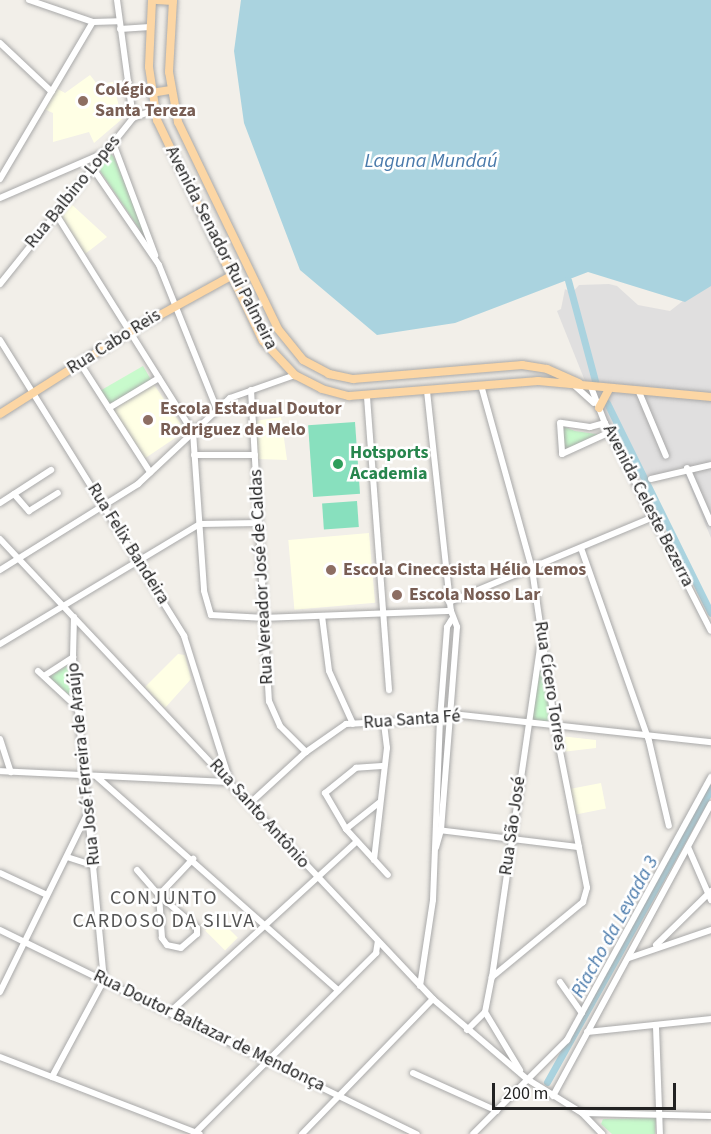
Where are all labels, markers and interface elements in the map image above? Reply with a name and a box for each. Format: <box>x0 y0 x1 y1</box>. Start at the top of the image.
place label: Colégio Santa Tereza <box>95 80 196 122</box>
marker: Colégio Santa Tereza <box>76 94 90 108</box>
street label: Rua Balbino Lopes <box>21 131 125 253</box>
street label: Avenida Senador Rui Palmeira <box>160 143 282 353</box>
water label: Laguna Mundaú <box>365 149 497 173</box>
street label: Rua Cabo Reis <box>63 305 165 379</box>
place label: Escola Estadual Doutor Rodriguez de Melo <box>160 399 342 442</box>
marker: Escola Estadual Doutor Rodriguez de Melo <box>141 413 155 427</box>
street label: Avenida Celeste Bezerra <box>598 421 698 591</box>
place label: Hotsports Academia <box>350 443 428 486</box>
marker: Hotsports Academia <box>331 457 345 471</box>
street label: Rua Vereador José de Caldas <box>246 469 278 685</box>
street label: Rua Felix Bandeira <box>82 479 174 609</box>
place label: Escola Cinecesista Hélio Lemos <box>343 559 586 581</box>
marker: Escola Cinecesista Hélio Lemos <box>324 563 338 577</box>
place label: Escola Nosso Lar <box>409 584 540 606</box>
marker: Escola Nosso Lar <box>390 588 404 602</box>
street label: Rua Cícero Torres <box>529 620 571 752</box>
street label: Rua José Ferreira de Araújo <box>63 661 105 867</box>
street label: Rua Santa Fé <box>363 706 461 734</box>
street label: Rua Santo Antônio <box>204 755 314 873</box>
street label: Rua São José <box>495 775 531 877</box>
water label: Riacho da Levada 3 <box>566 852 664 1002</box>
district label: CONJUNTO CARDOSO DA SILVA <box>72 887 256 934</box>
street label: Rua Doutor Baltazar de Mendonça <box>90 965 328 1097</box>
scale bar <box>495 1071 680 1109</box>
text: 200 m <box>503 1081 548 1106</box>

